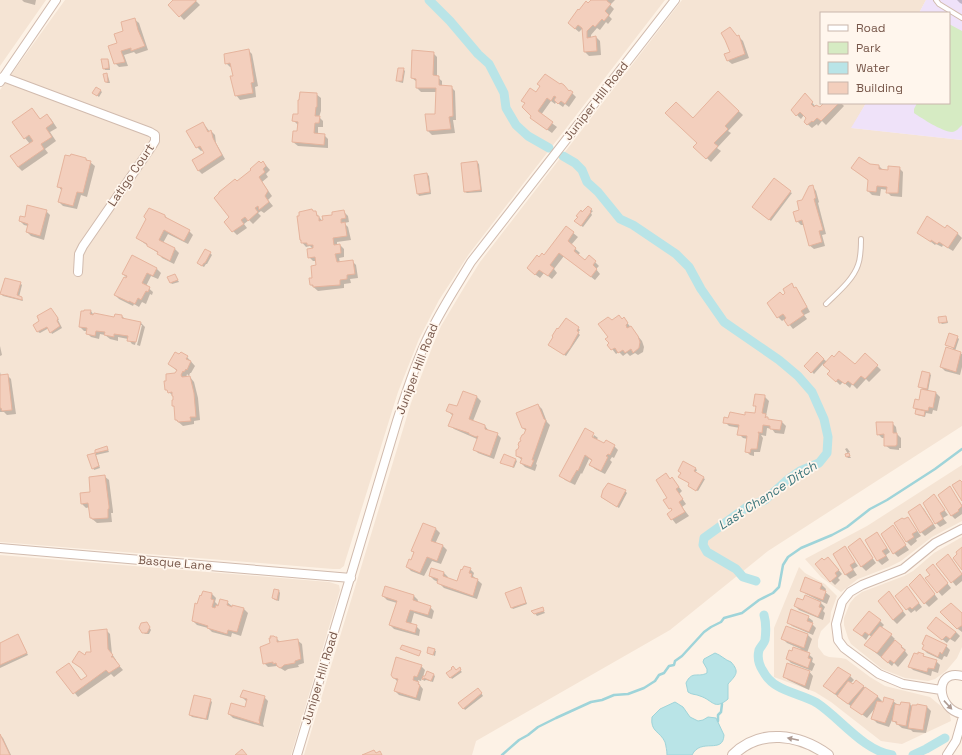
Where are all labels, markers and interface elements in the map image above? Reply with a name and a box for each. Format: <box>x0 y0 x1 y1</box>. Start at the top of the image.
legend <box>820 12 950 104</box>
text: Road <box>856 20 885 36</box>
text: Park <box>856 40 881 56</box>
street label: Juniper Hill Road <box>560 58 632 144</box>
text: Water <box>856 60 890 76</box>
text: Building <box>856 80 903 96</box>
street label: Latigo Court <box>104 141 158 209</box>
street label: Juniper Hill Road <box>392 321 442 417</box>
water label: Last Chance Ditch <box>715 457 821 534</box>
street label: Basque Lane <box>137 552 213 574</box>
street label: Juniper Hill Road <box>298 630 342 726</box>
one-way arrow <box>943 700 953 710</box>
one-way arrow <box>787 736 799 742</box>

